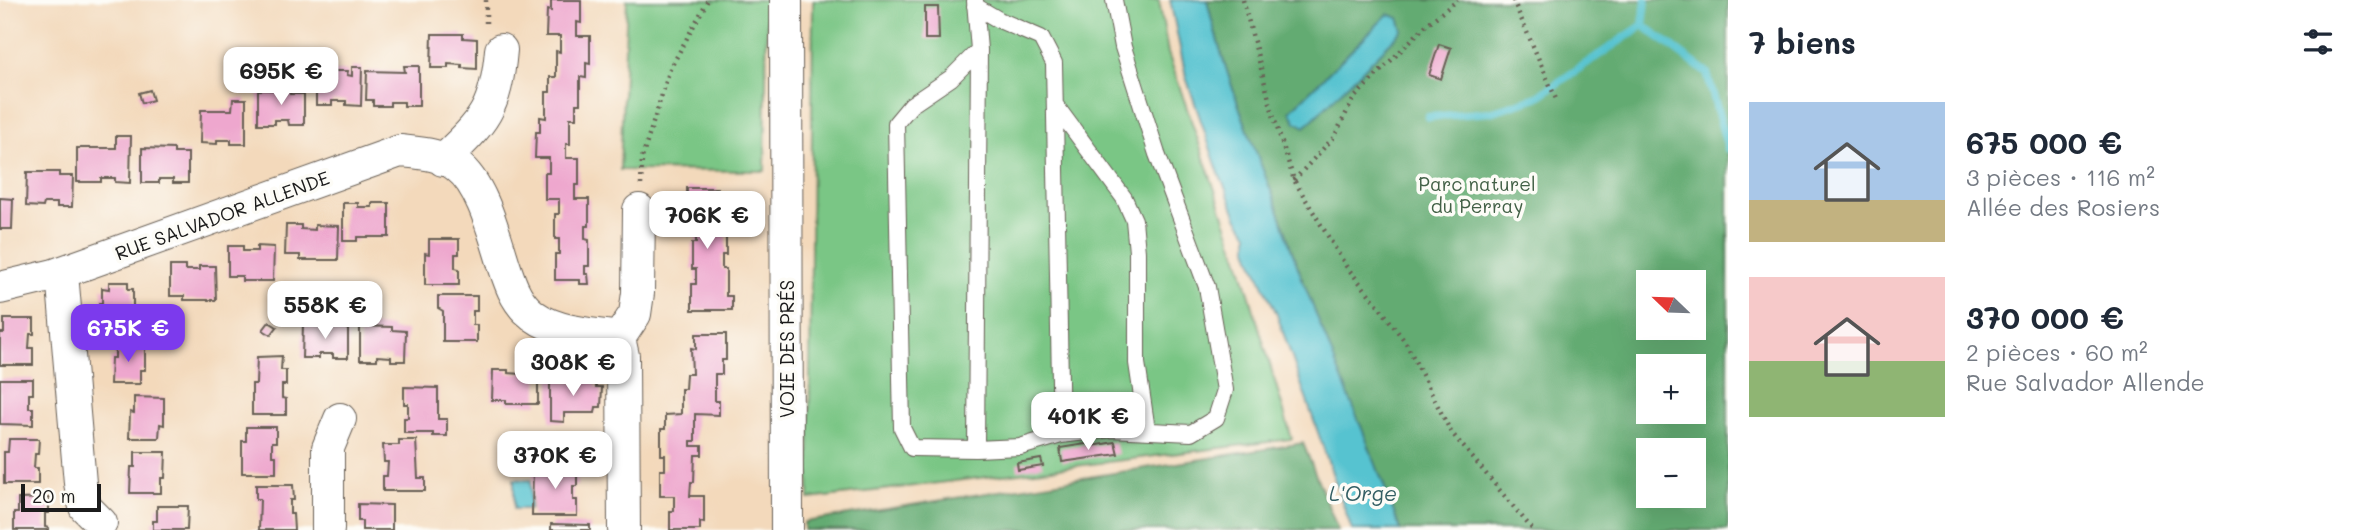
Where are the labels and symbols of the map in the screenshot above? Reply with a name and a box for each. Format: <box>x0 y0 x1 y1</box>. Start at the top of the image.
pin: 695K € <box>224 48 338 107</box>
street label: RUE SALVADOR ALLENDE <box>111 164 333 265</box>
park label: Parc naturel du Perray <box>1418 171 1536 218</box>
pin: 706K € <box>650 191 764 251</box>
north arrow <box>1636 270 1706 340</box>
street label: VOIE DES PRÉS <box>774 280 799 418</box>
pin: 558K € <box>268 282 382 341</box>
pin: 675K € <box>71 304 185 364</box>
pin: 308K € <box>516 338 630 398</box>
pin: 401K € <box>1031 392 1145 452</box>
pin: 370K € <box>498 432 612 491</box>
water label: L'Orge <box>1329 479 1397 506</box>
scale bar <box>21 481 102 513</box>

